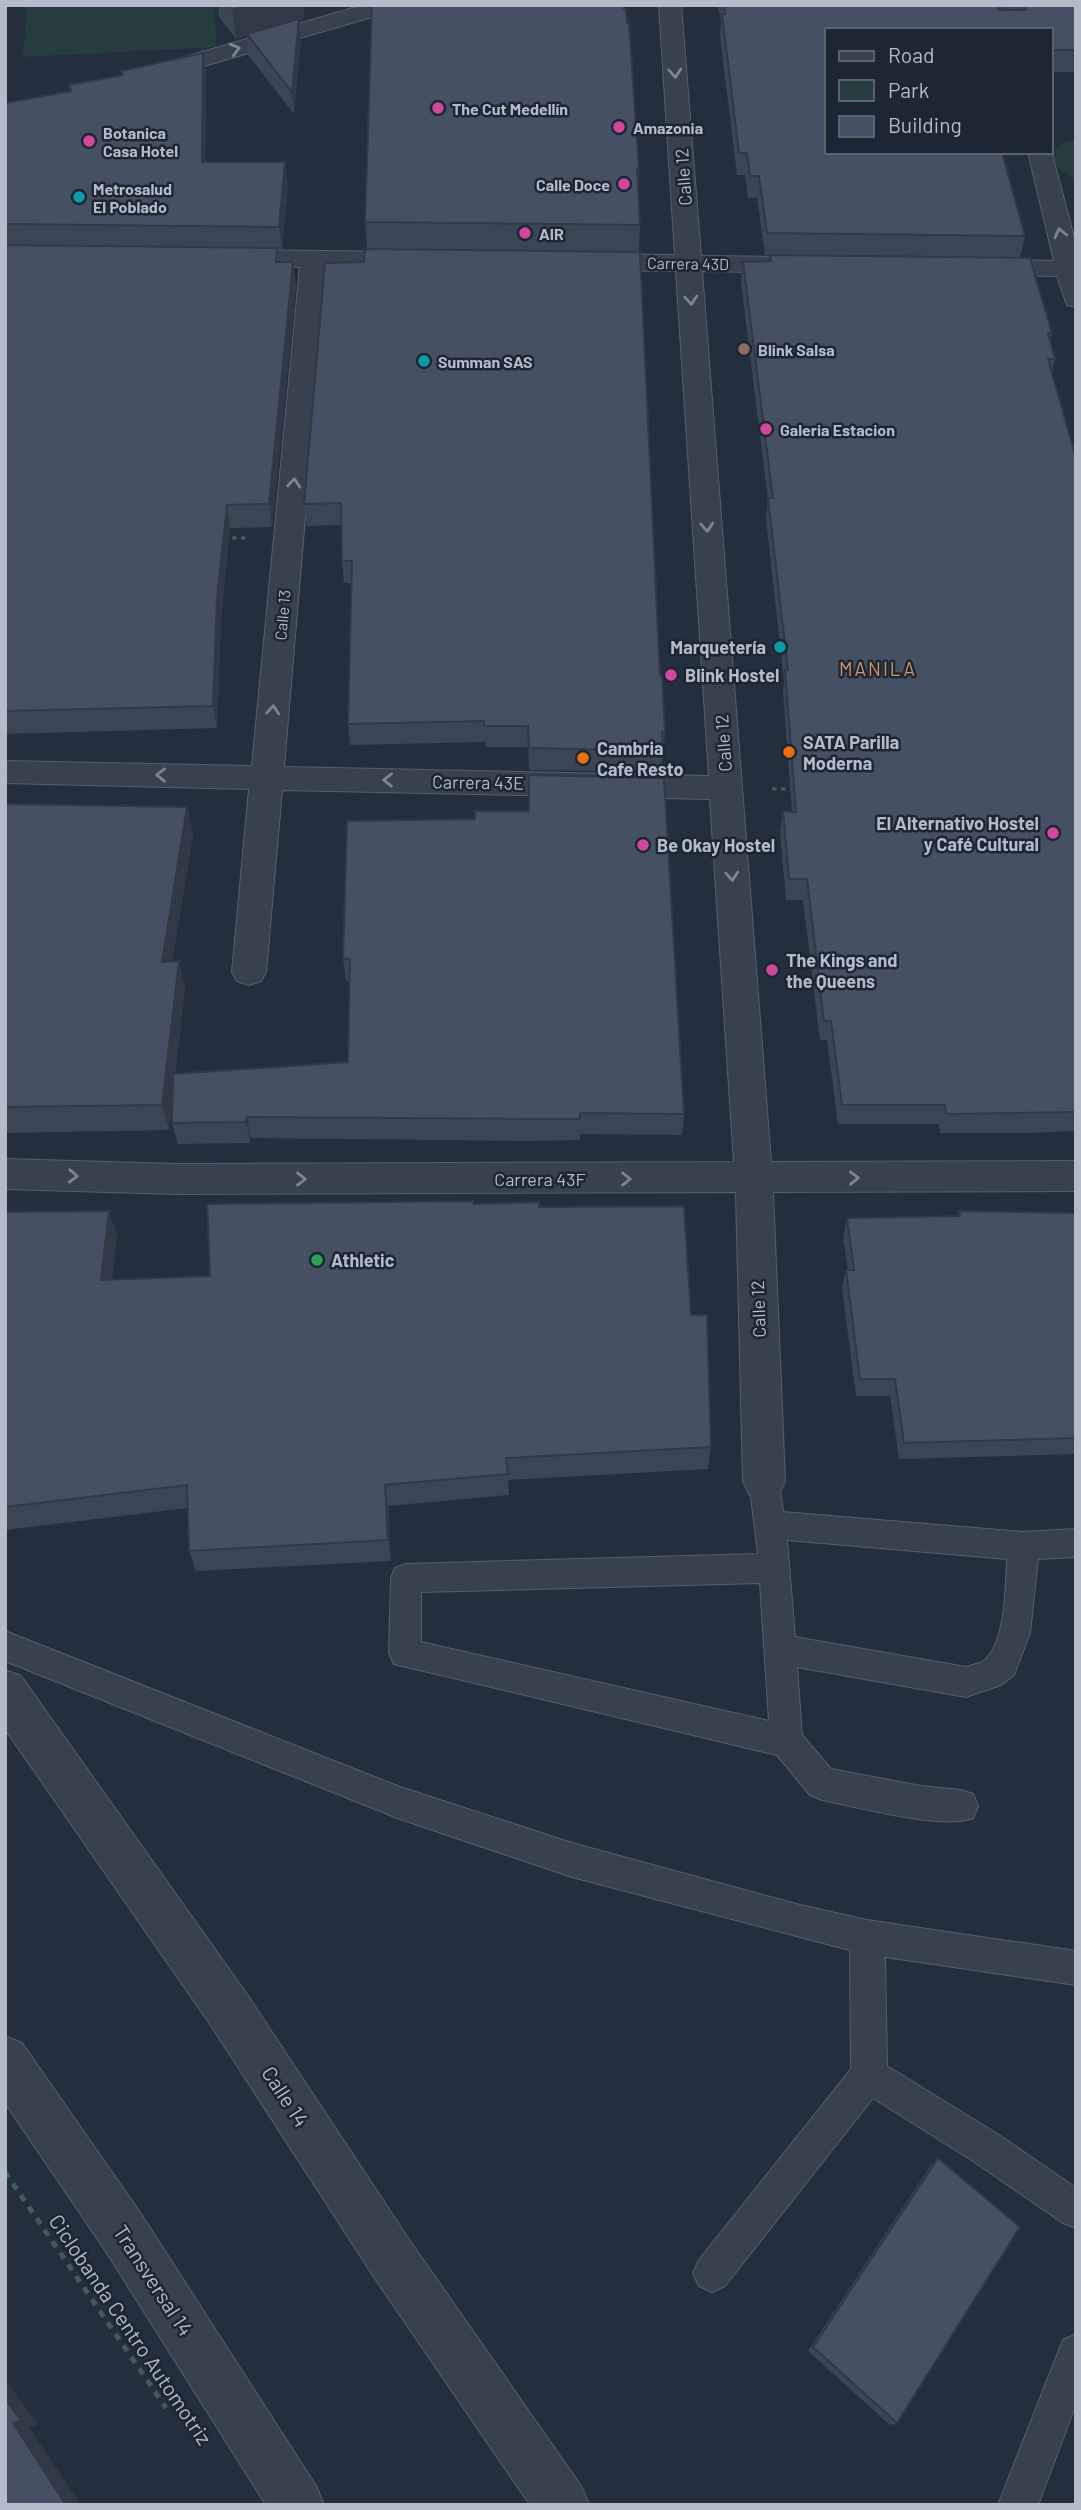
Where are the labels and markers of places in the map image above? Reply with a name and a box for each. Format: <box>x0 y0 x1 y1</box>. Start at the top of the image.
place label: The Cut Medellín <box>452 99 568 118</box>
marker: The Cut Medellín <box>430 100 446 116</box>
place label: Amazonia <box>633 118 703 137</box>
marker: Amazonia <box>611 119 627 135</box>
place label: Botanica Casa Hotel <box>103 123 178 160</box>
marker: Botanica Casa Hotel <box>81 133 97 149</box>
place label: Calle Doce <box>536 175 610 194</box>
marker: Calle Doce <box>616 176 632 192</box>
place label: Metrosalud El Poblado <box>93 179 172 216</box>
marker: Metrosalud El Poblado <box>71 189 87 205</box>
place label: AIR <box>539 224 564 243</box>
marker: AIR <box>517 225 533 241</box>
place label: Blink Salsa <box>758 340 835 359</box>
marker: Blink Salsa <box>736 341 752 357</box>
place label: Summan SAS <box>438 352 532 371</box>
marker: Summan SAS <box>416 353 432 369</box>
place label: Galeria Estacion <box>780 420 895 439</box>
marker: Galeria Estacion <box>758 421 774 437</box>
place label: Marquetería <box>670 636 766 658</box>
marker: Marquetería <box>772 639 788 655</box>
place label: Blink Hostel <box>685 664 779 686</box>
marker: Blink Hostel <box>663 667 679 683</box>
place label: SATA Parilla Moderna <box>803 731 899 774</box>
place label: Cambria Cafe Resto <box>597 737 683 780</box>
marker: SATA Parilla Moderna <box>781 744 797 760</box>
marker: Cambria Cafe Resto <box>575 750 591 766</box>
place label: El Alternativo Hostel y Café Cultural <box>876 812 1039 855</box>
marker: El Alternativo Hostel y Café Cultural <box>1045 825 1061 841</box>
place label: Be Okay Hostel <box>657 834 775 856</box>
marker: Be Okay Hostel <box>635 837 651 853</box>
place label: The Kings and the Queens <box>786 949 898 992</box>
marker: The Kings and the Queens <box>764 962 780 978</box>
place label: Athletic <box>331 1249 395 1271</box>
marker: Athletic <box>309 1252 325 1268</box>

